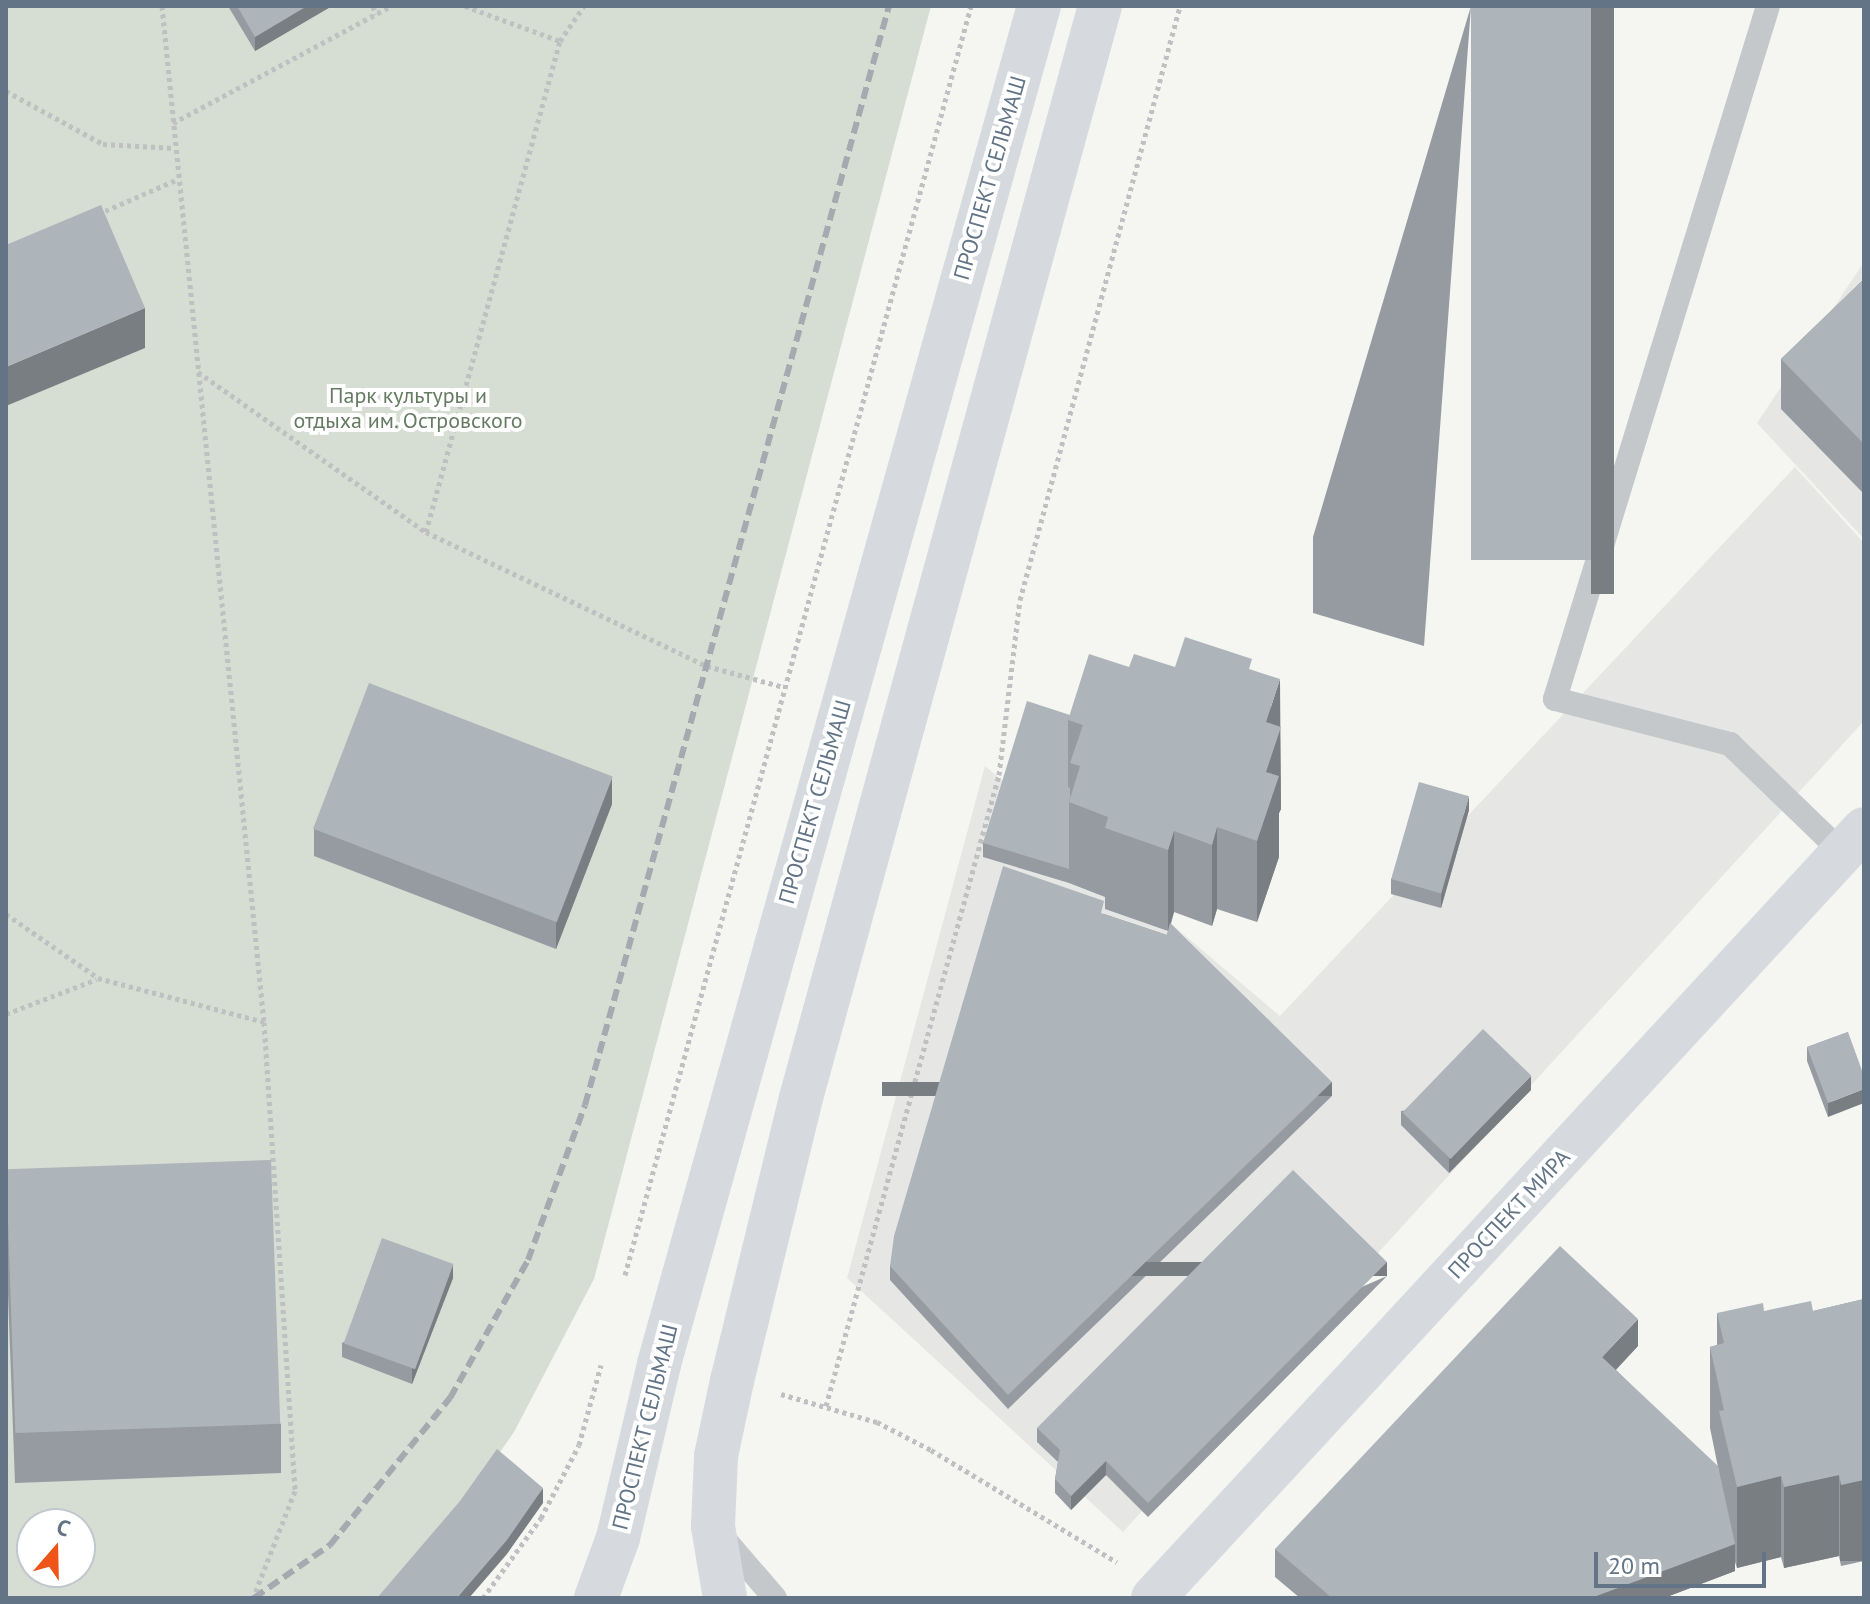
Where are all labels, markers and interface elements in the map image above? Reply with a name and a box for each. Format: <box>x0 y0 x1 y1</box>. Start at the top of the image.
street label: ПРОСПЕКТ СЕЛЬМАШ <box>948 73 1032 283</box>
park label: Парк культуры и отдыха им. Островского <box>293 382 523 434</box>
street label: ПРОСПЕКТ СЕЛЬМАШ <box>773 697 857 907</box>
street label: ПРОСПЕКТ МИРА <box>1442 1144 1576 1284</box>
street label: ПРОСПЕКТ СЕЛЬМАШ <box>607 1321 683 1533</box>
north arrow <box>16 1508 96 1588</box>
text: С <box>53 1512 74 1543</box>
scale bar <box>1598 1536 1770 1586</box>
text: 20 m <box>1608 1550 1660 1581</box>

